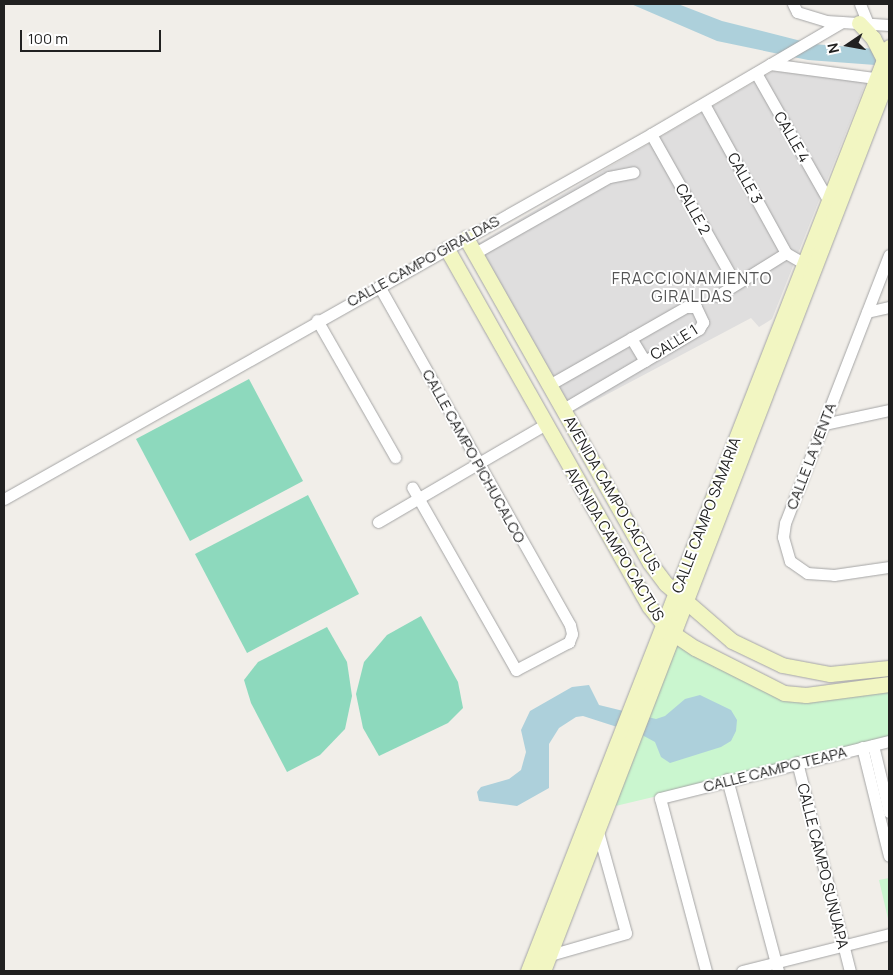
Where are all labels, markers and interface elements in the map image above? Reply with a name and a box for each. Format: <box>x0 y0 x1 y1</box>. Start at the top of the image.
scale bar <box>22 20 164 52</box>
north arrow <box>823 20 873 70</box>
text: 100 m <box>28 28 68 49</box>
text: N <box>823 41 843 55</box>
street label: CALLE 4 <box>770 108 814 166</box>
street label: CALLE 3 <box>724 150 766 206</box>
street label: CALLE 2 <box>672 180 714 238</box>
street label: CALLE CAMPO GIRALDAS <box>344 212 502 310</box>
district label: FRACCIONAMIENTO GIRALDAS <box>610 268 774 306</box>
street label: CALLE 1 <box>647 320 701 364</box>
street label: CALLE CAMPO PICHUCALCO <box>419 366 529 546</box>
street label: CALLE LA VENTA <box>782 400 840 512</box>
street label: AVENIDA CAMPO CACTUS. <box>560 413 666 577</box>
street label: CALLE CAMPO SAMARIA <box>668 434 744 596</box>
street label: AVENIDA CAMPO CACTUS <box>562 464 668 624</box>
street label: CALLE CAMPO TEAPA <box>701 742 849 796</box>
street label: CALLE CAMPO SUNUAPA <box>794 781 852 951</box>

